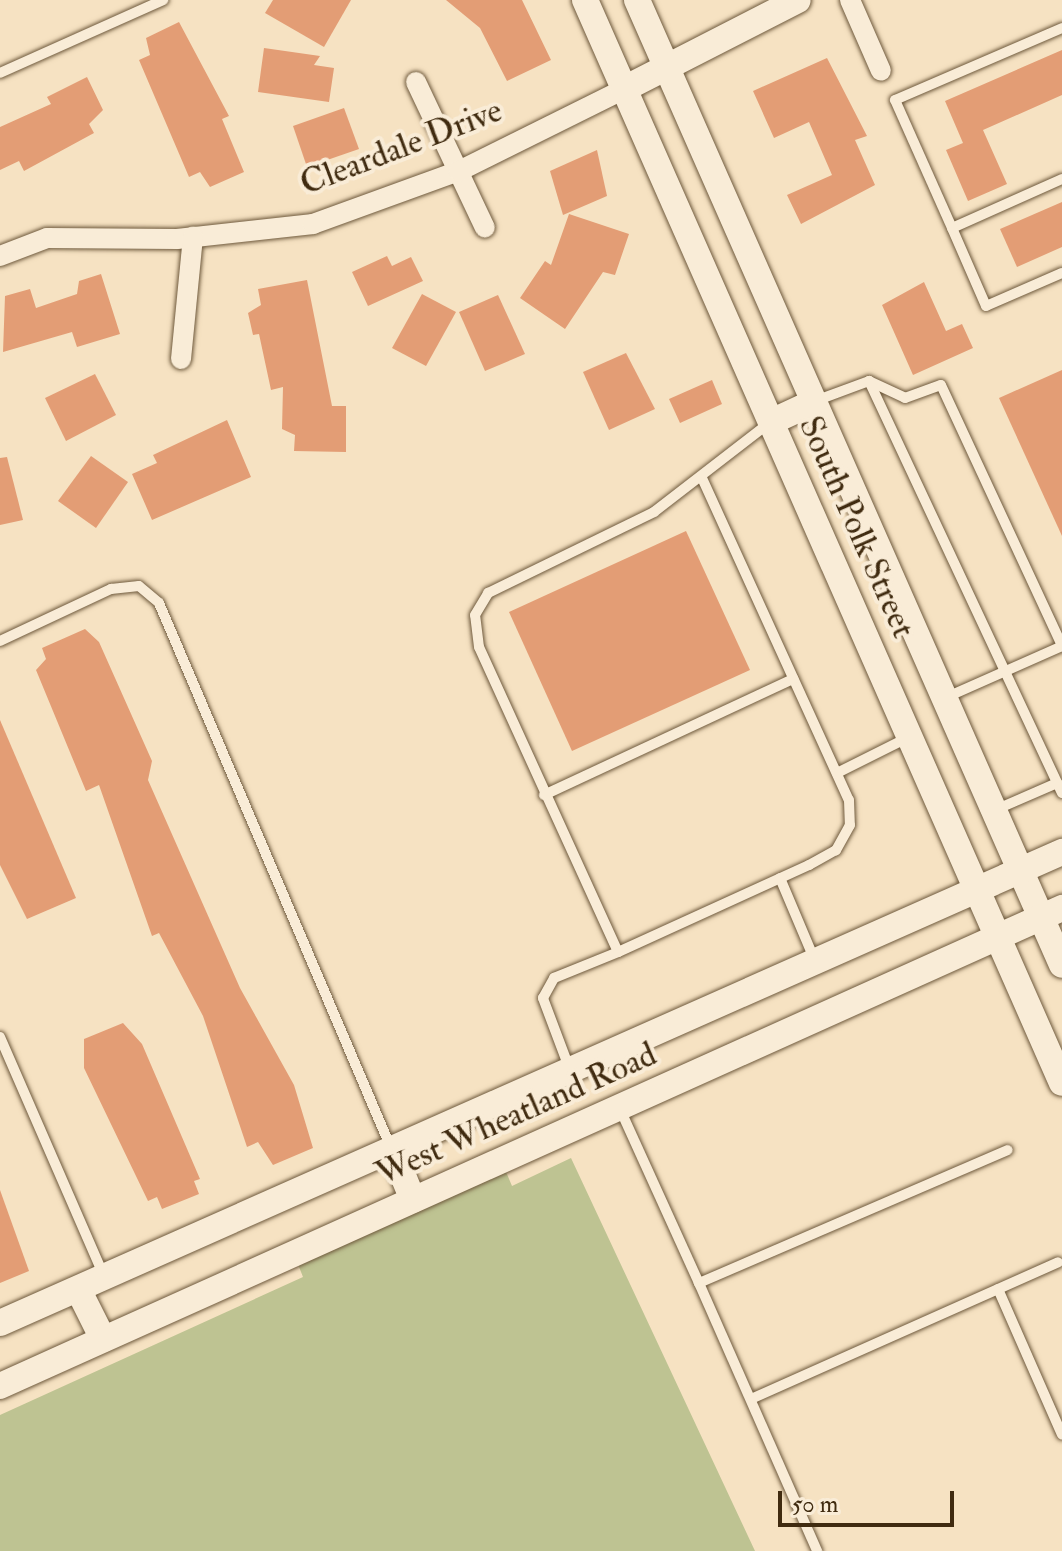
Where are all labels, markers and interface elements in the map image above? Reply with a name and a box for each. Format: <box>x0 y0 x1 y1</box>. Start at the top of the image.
street label: Cleardale Drive <box>294 90 508 204</box>
street label: South Polk Street <box>790 410 924 644</box>
street label: West Wheatland Road <box>369 1034 663 1194</box>
scale bar <box>782 1475 958 1525</box>
text: 50 m <box>792 1489 838 1520</box>

